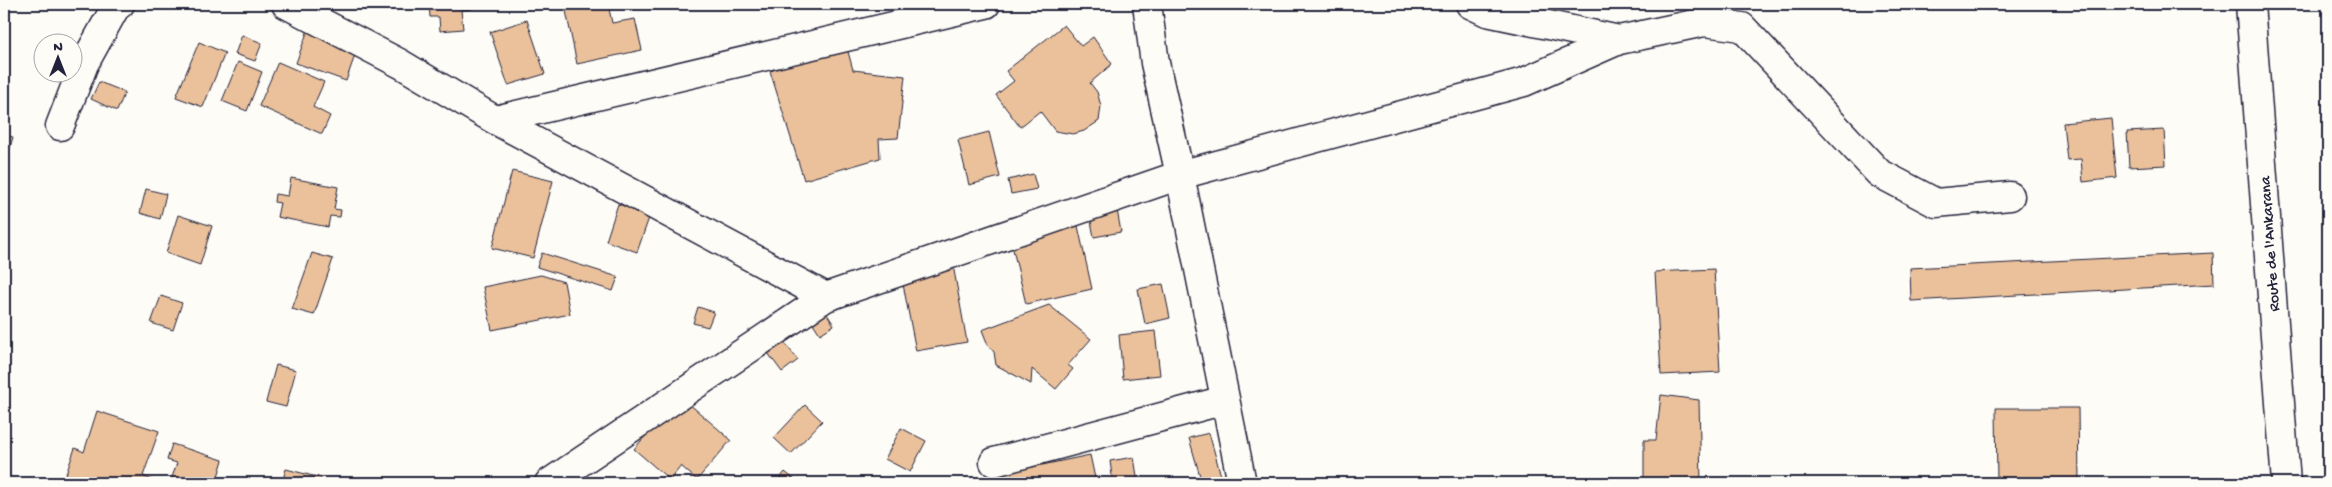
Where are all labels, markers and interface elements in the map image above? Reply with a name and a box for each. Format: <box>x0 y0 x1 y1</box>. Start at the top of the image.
north arrow <box>32 32 82 82</box>
text: N <box>53 39 63 56</box>
street label: Route de l'Ankarana <box>2257 174 2286 312</box>

